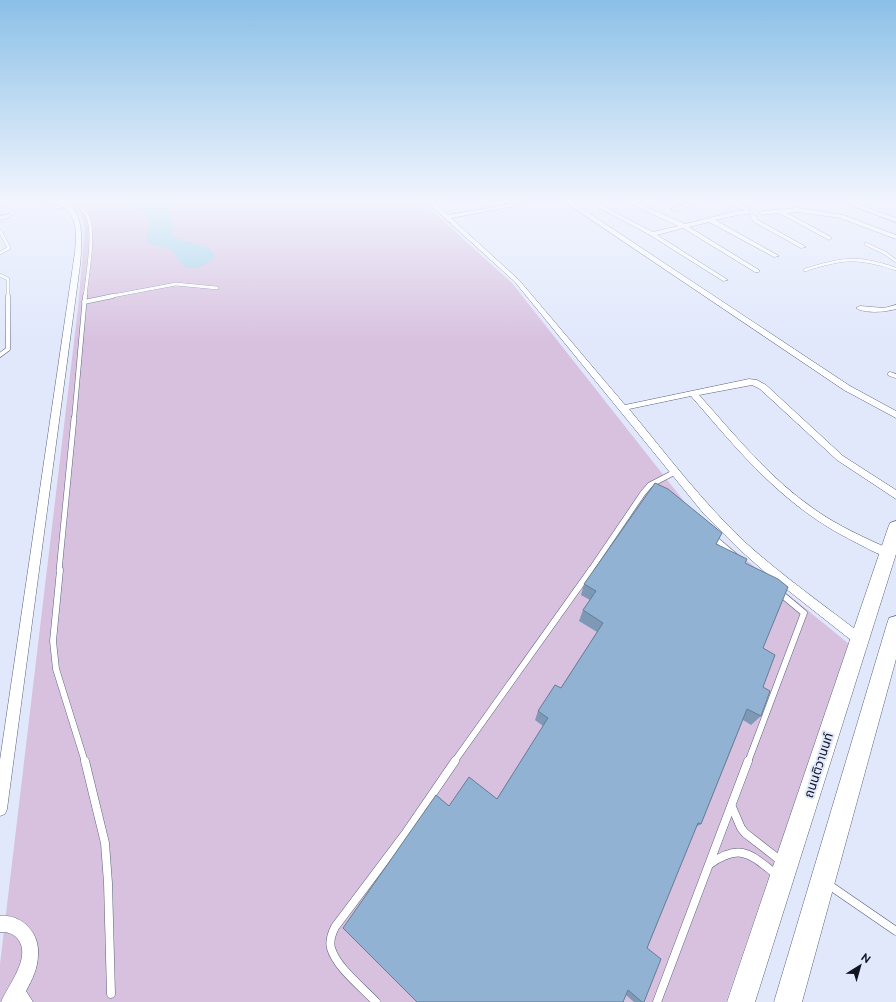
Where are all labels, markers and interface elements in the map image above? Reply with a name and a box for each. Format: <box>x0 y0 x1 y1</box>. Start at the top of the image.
street label: ถนนติวานนท์ <box>801 731 836 800</box>
north arrow <box>840 946 880 986</box>
text: N <box>858 951 873 966</box>

